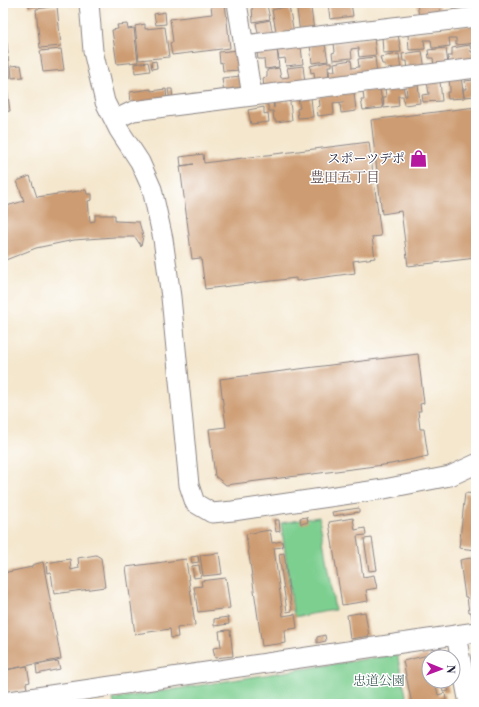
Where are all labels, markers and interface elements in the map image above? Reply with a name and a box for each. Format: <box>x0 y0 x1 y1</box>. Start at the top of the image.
shop icon: スポーツデポ <box>408 148 428 168</box>
place label: スポーツデポ <box>328 151 405 167</box>
district label: 豊田五丁目 <box>310 169 380 187</box>
north arrow <box>421 649 461 689</box>
text: N <box>443 665 457 674</box>
park label: 忠道公園 <box>353 673 405 689</box>

